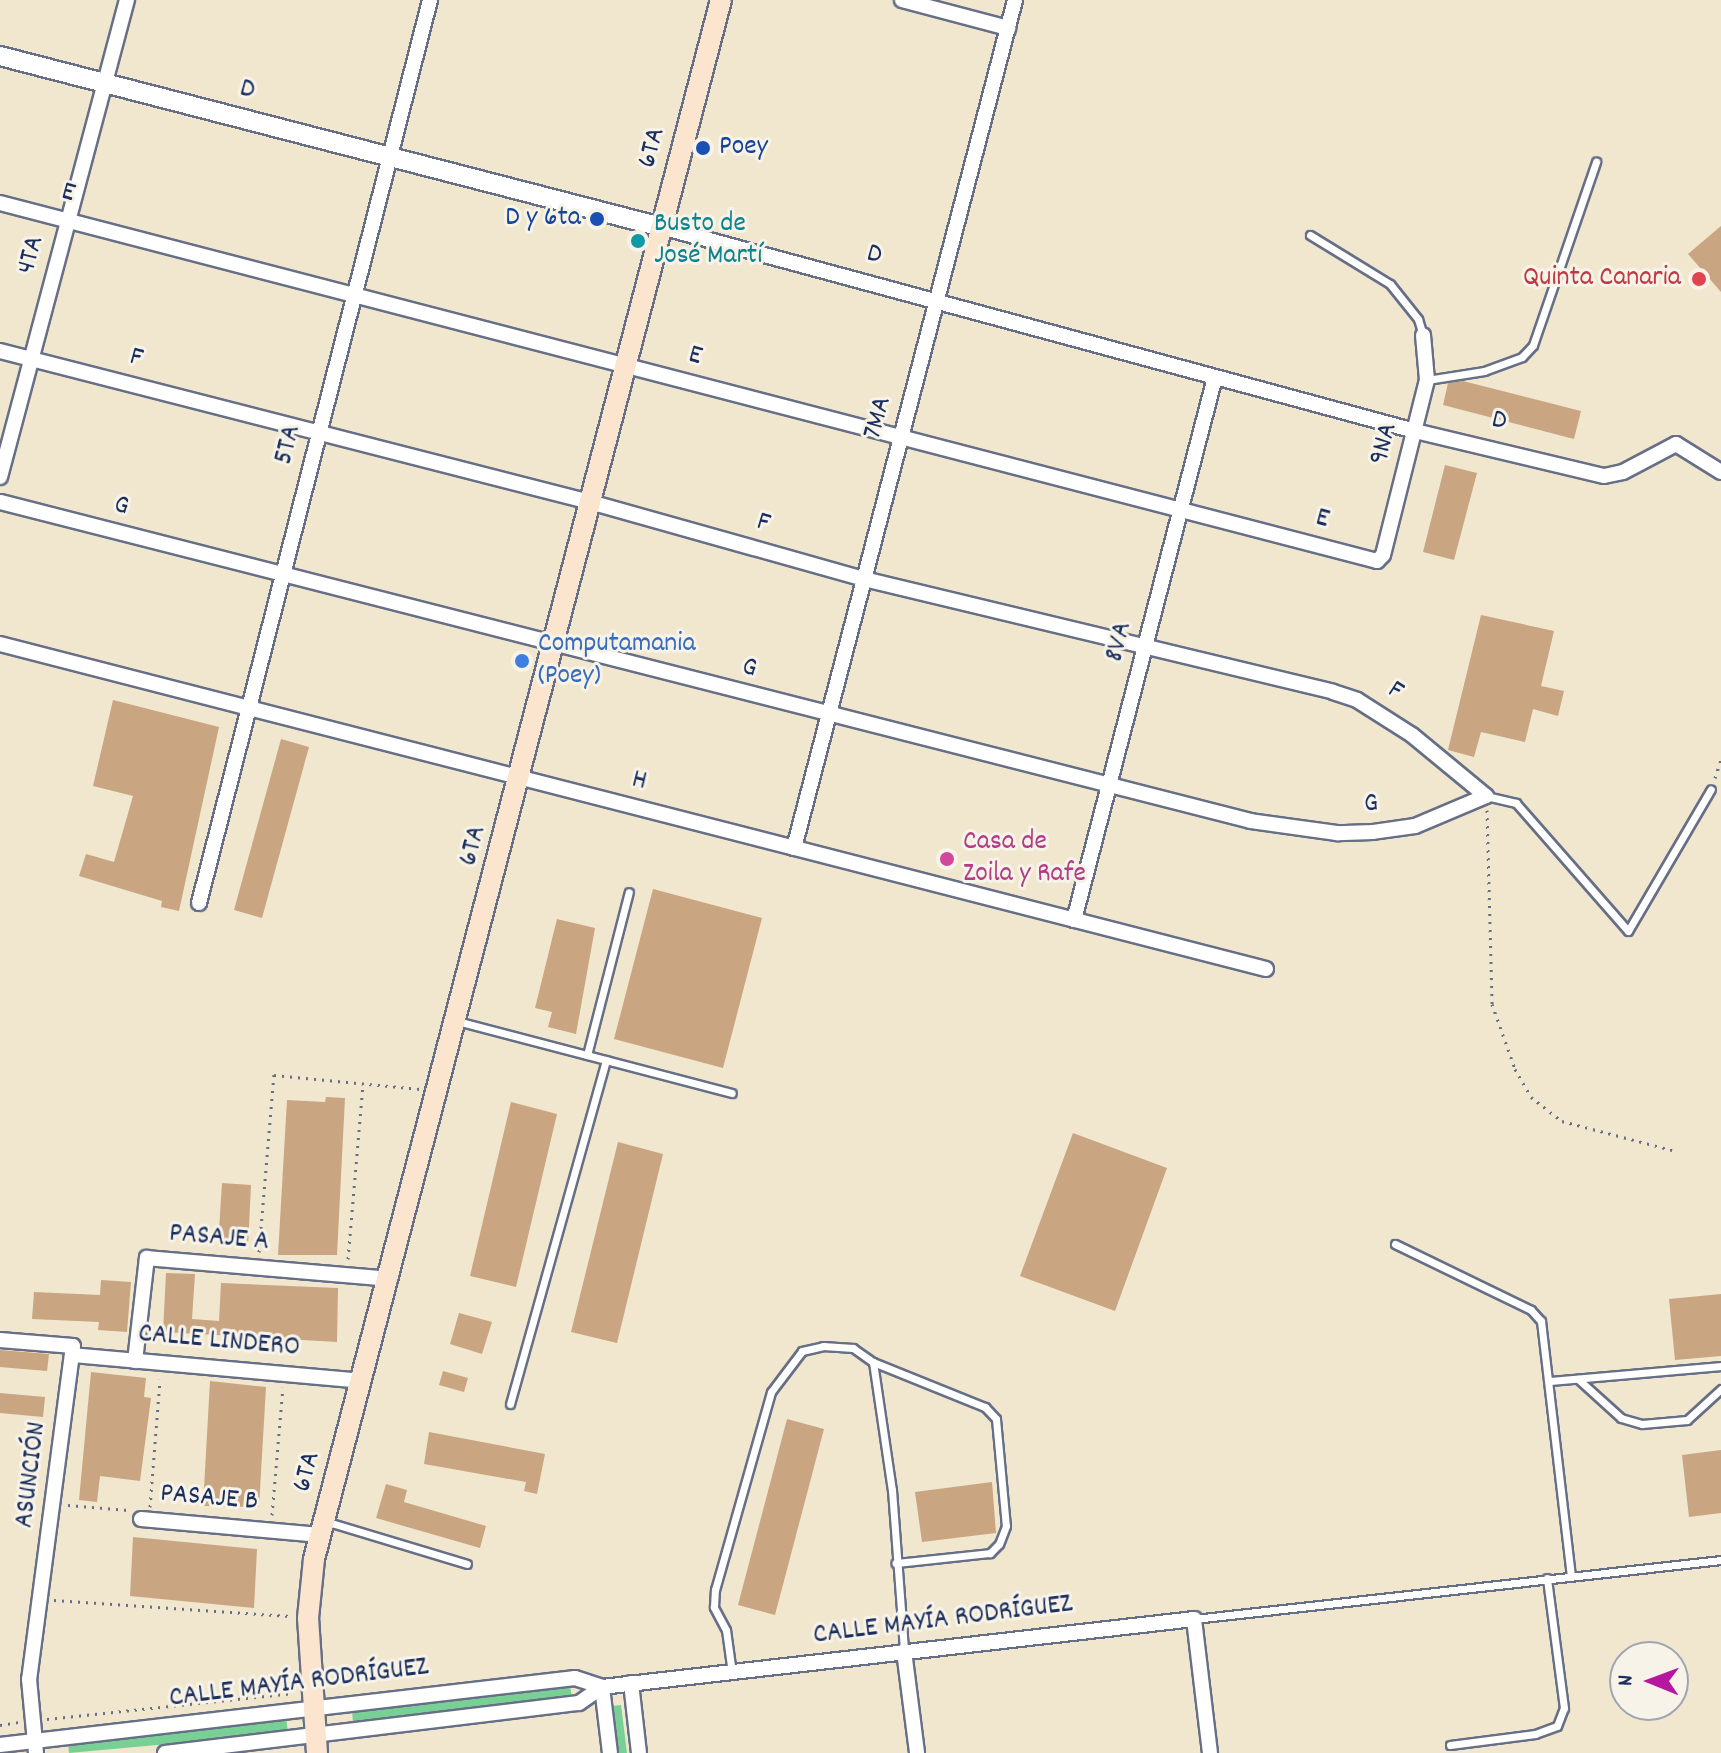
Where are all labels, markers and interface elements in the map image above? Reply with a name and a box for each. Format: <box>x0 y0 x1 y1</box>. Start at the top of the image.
street label: D <box>236 73 258 109</box>
street label: 6TA <box>632 124 674 172</box>
place label: Poey <box>719 131 768 165</box>
marker: Poey <box>694 139 712 157</box>
street label: E <box>58 176 78 212</box>
place label: D y 6ta <box>505 202 581 236</box>
place label: Busto de José Martí <box>654 208 762 274</box>
marker: D y 6ta <box>588 210 606 228</box>
street label: 4TA <box>11 232 53 278</box>
marker: Busto de José Martí <box>629 232 647 250</box>
street label: D <box>863 238 885 274</box>
place label: Quinta Canaria <box>1523 262 1681 296</box>
marker: Quinta Canaria <box>1688 268 1710 290</box>
street label: E <box>685 339 705 375</box>
street label: F <box>126 341 146 377</box>
street label: 7MA <box>857 393 901 443</box>
street label: D <box>1488 404 1510 440</box>
street label: 9NA <box>1364 420 1406 468</box>
street label: 5TA <box>268 422 310 468</box>
street label: G <box>110 489 132 525</box>
street label: E <box>1312 502 1332 538</box>
street label: F <box>752 506 774 542</box>
street label: 8VA <box>1099 619 1141 665</box>
place label: Computamania (Poey) <box>538 628 696 694</box>
street label: G <box>738 651 760 687</box>
marker: Computamania (Poey) <box>513 652 531 670</box>
street label: F <box>1381 674 1409 710</box>
street label: H <box>628 764 650 800</box>
street label: G <box>1362 788 1380 822</box>
street label: 6TA <box>453 822 495 870</box>
place label: Casa de Zoila y Rafe <box>963 826 1086 892</box>
marker: Casa de Zoila y Rafe <box>938 850 956 868</box>
street label: PASAJE A <box>168 1218 270 1260</box>
street label: CALLE LINDERO <box>137 1318 301 1366</box>
street label: ASUNCIÓN <box>9 1420 55 1530</box>
street label: 6TA <box>287 1448 329 1496</box>
street label: PASAJE B <box>159 1478 259 1520</box>
street label: CALLE MAYÍA RODRÍGUEZ <box>811 1588 1075 1654</box>
north arrow <box>1609 1641 1689 1721</box>
street label: CALLE MAYÍA RODRÍGUEZ <box>167 1651 431 1717</box>
text: N <box>1611 1675 1642 1686</box>

